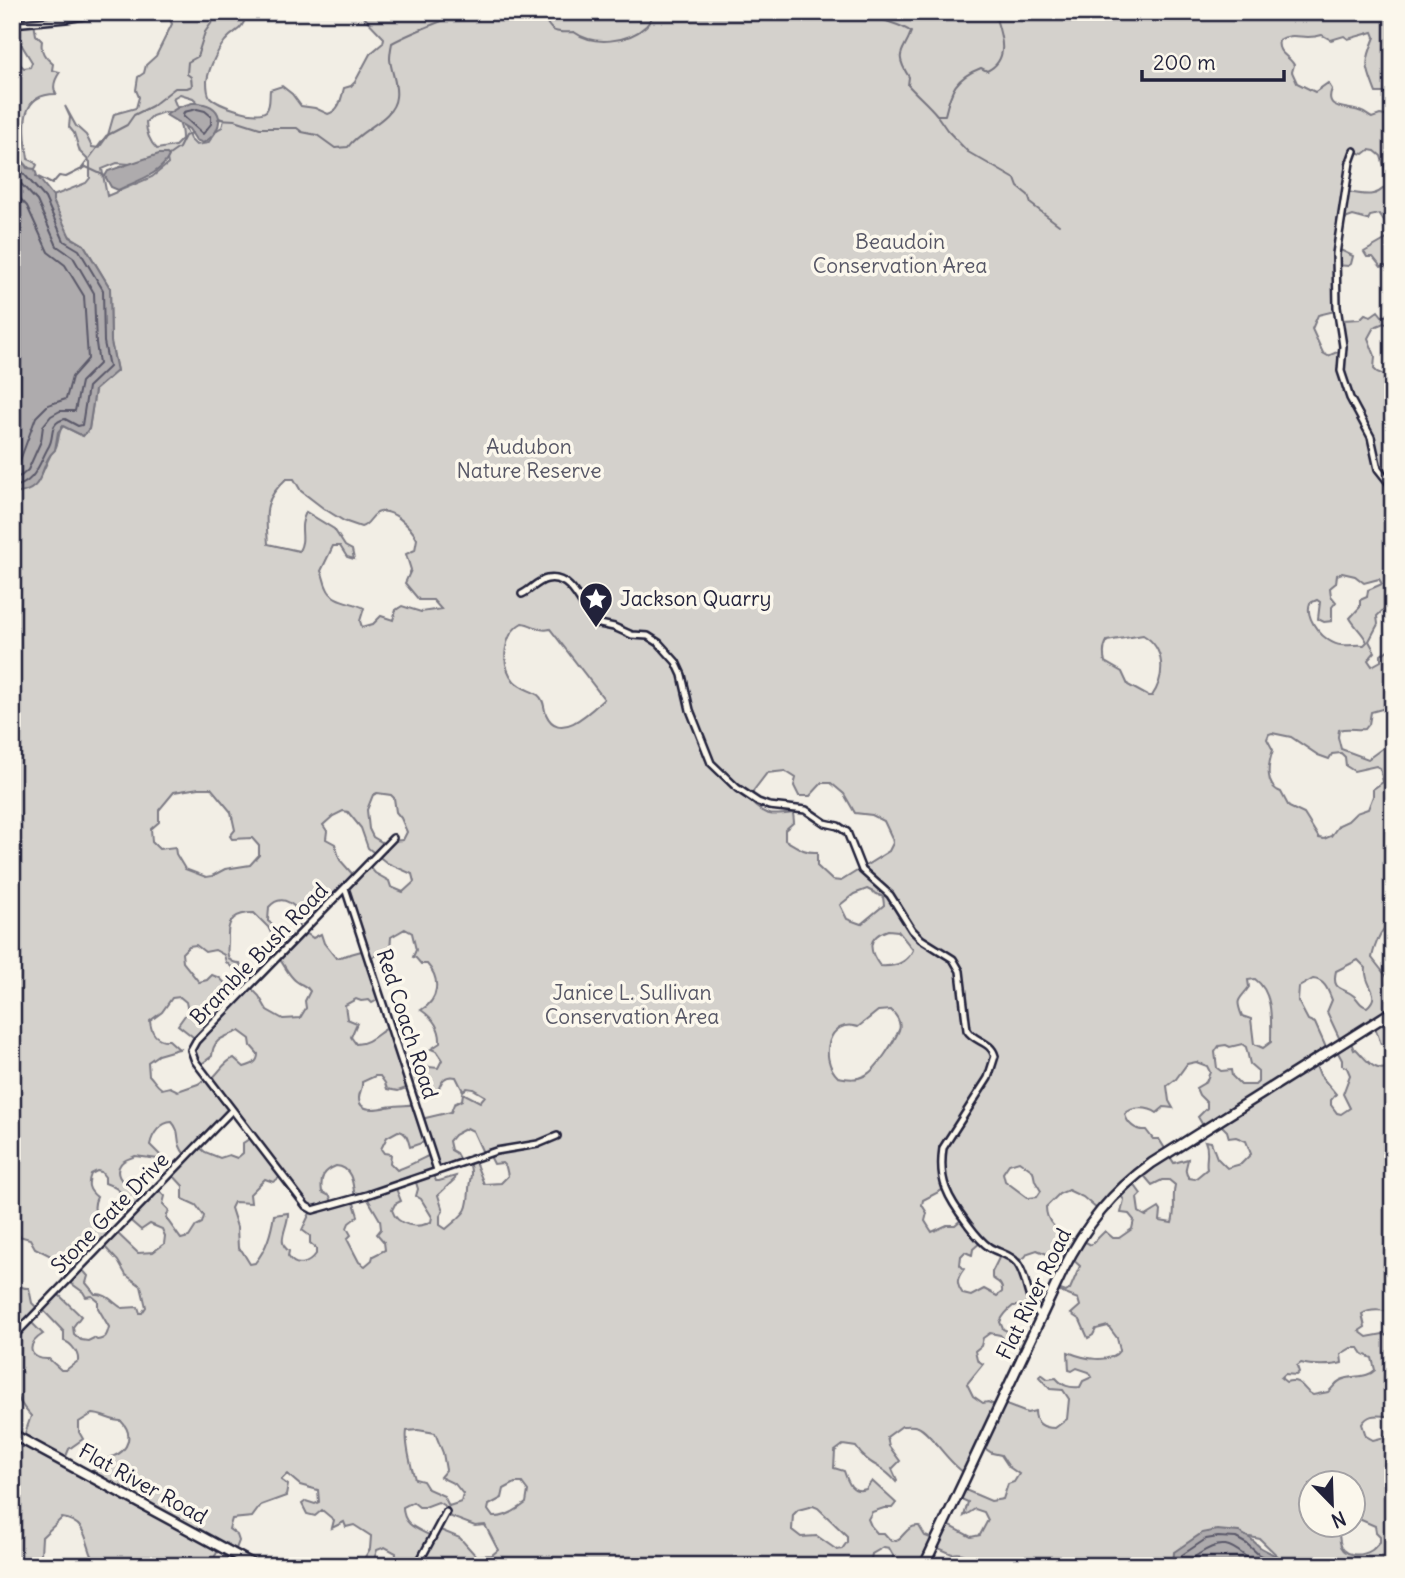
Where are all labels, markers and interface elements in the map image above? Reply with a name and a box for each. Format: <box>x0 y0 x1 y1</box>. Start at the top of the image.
scale bar <box>1142 38 1284 82</box>
text: 200 m <box>1153 49 1216 76</box>
park label: Beaudoin Conservation Area <box>813 228 987 279</box>
park label: Audubon Nature Reserve <box>456 433 602 484</box>
place icon: Jackson Quarry <box>577 580 615 629</box>
place label: Jackson Quarry <box>620 585 772 612</box>
street label: Bramble Bush Road <box>184 877 333 1030</box>
street label: Red Coach Road <box>371 946 444 1102</box>
park label: Janice L. Sullivan Conservation Area <box>545 979 719 1030</box>
street label: Stone Gate Drive <box>45 1146 174 1279</box>
street label: Flat River Road <box>990 1224 1077 1364</box>
street label: Flat River Road <box>74 1437 212 1530</box>
north arrow <box>1296 1470 1366 1540</box>
text: N <box>1328 1506 1349 1533</box>

